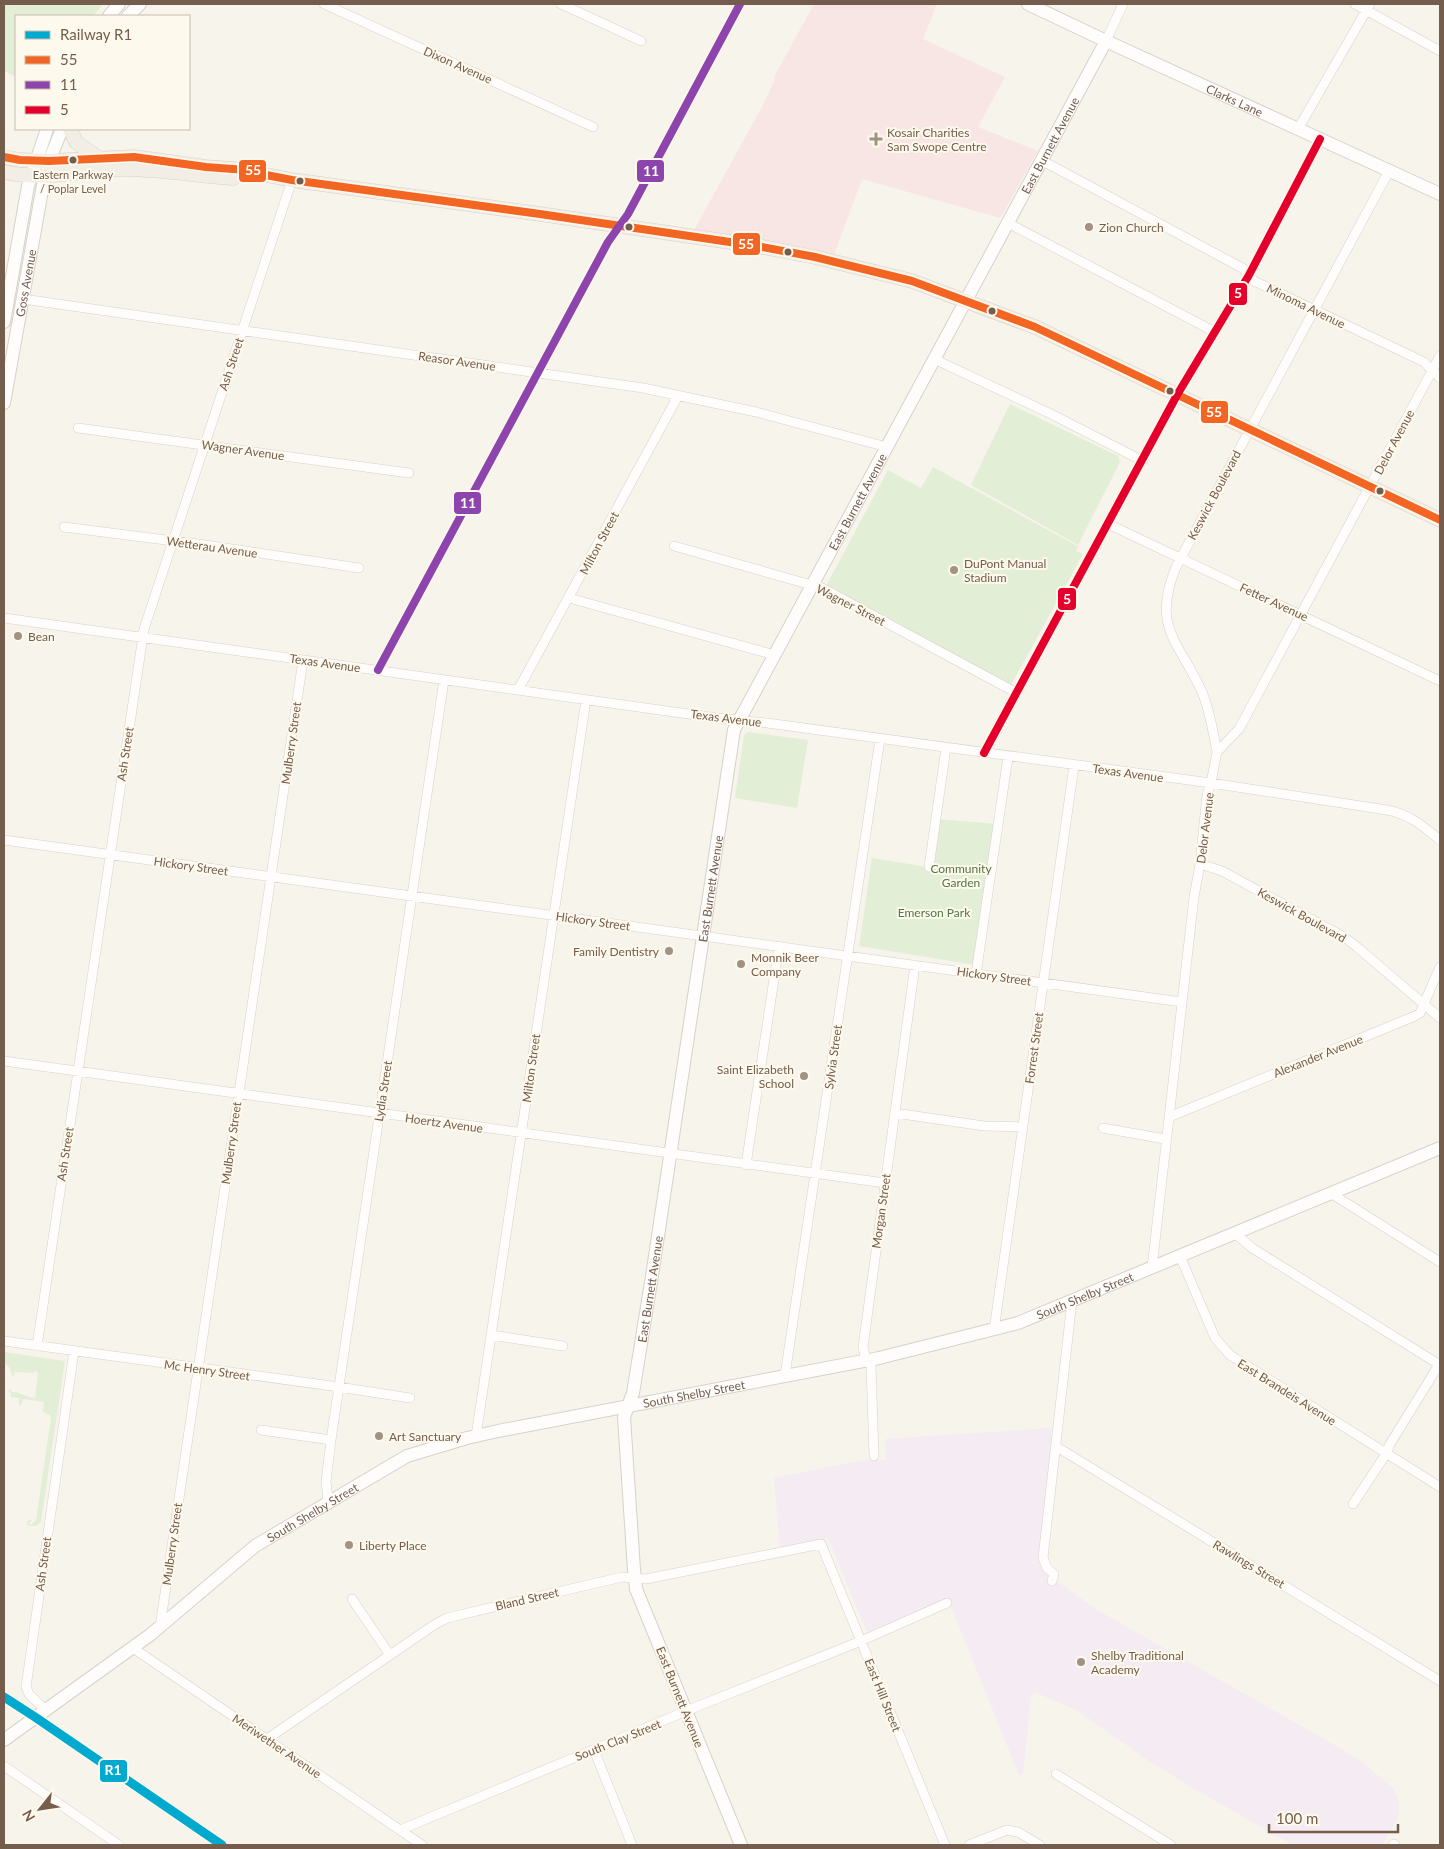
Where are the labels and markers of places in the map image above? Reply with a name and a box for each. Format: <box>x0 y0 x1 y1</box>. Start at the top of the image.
place label: Kosair Charities Sam Swope Centre <box>887 125 987 154</box>
marker: Kosair Charities Sam Swope Centre <box>869 132 883 146</box>
marker: Eastern Parkway / Poplar Level <box>68 155 78 165</box>
place label: Eastern Parkway / Poplar Level <box>33 168 113 195</box>
unlabelled marker <box>295 176 305 186</box>
place label: Zion Church <box>1099 220 1164 235</box>
marker: Zion Church <box>1083 221 1095 233</box>
unlabelled marker <box>624 222 634 232</box>
unlabelled marker <box>783 247 793 257</box>
unlabelled marker <box>987 306 997 316</box>
unlabelled marker <box>1165 386 1175 396</box>
unlabelled marker <box>1375 486 1385 496</box>
place label: DuPont Manual Stadium <box>964 556 1046 585</box>
marker: DuPont Manual Stadium <box>948 564 960 576</box>
place label: Bean <box>28 629 55 644</box>
marker: Bean <box>12 630 24 642</box>
place label: Family Dentistry <box>573 944 660 959</box>
marker: Family Dentistry <box>663 945 675 957</box>
place label: Monnik Beer Company <box>751 950 820 979</box>
marker: Monnik Beer Company <box>735 958 747 970</box>
place label: Saint Elizabeth School <box>717 1062 794 1091</box>
marker: Saint Elizabeth School <box>798 1070 810 1082</box>
place label: Art Sanctuary <box>389 1429 462 1444</box>
marker: Art Sanctuary <box>373 1430 385 1442</box>
place label: Liberty Place <box>359 1538 427 1553</box>
marker: Liberty Place <box>343 1539 355 1551</box>
place label: Shelby Traditional Academy <box>1091 1648 1184 1677</box>
marker: Shelby Traditional Academy <box>1075 1656 1087 1668</box>

